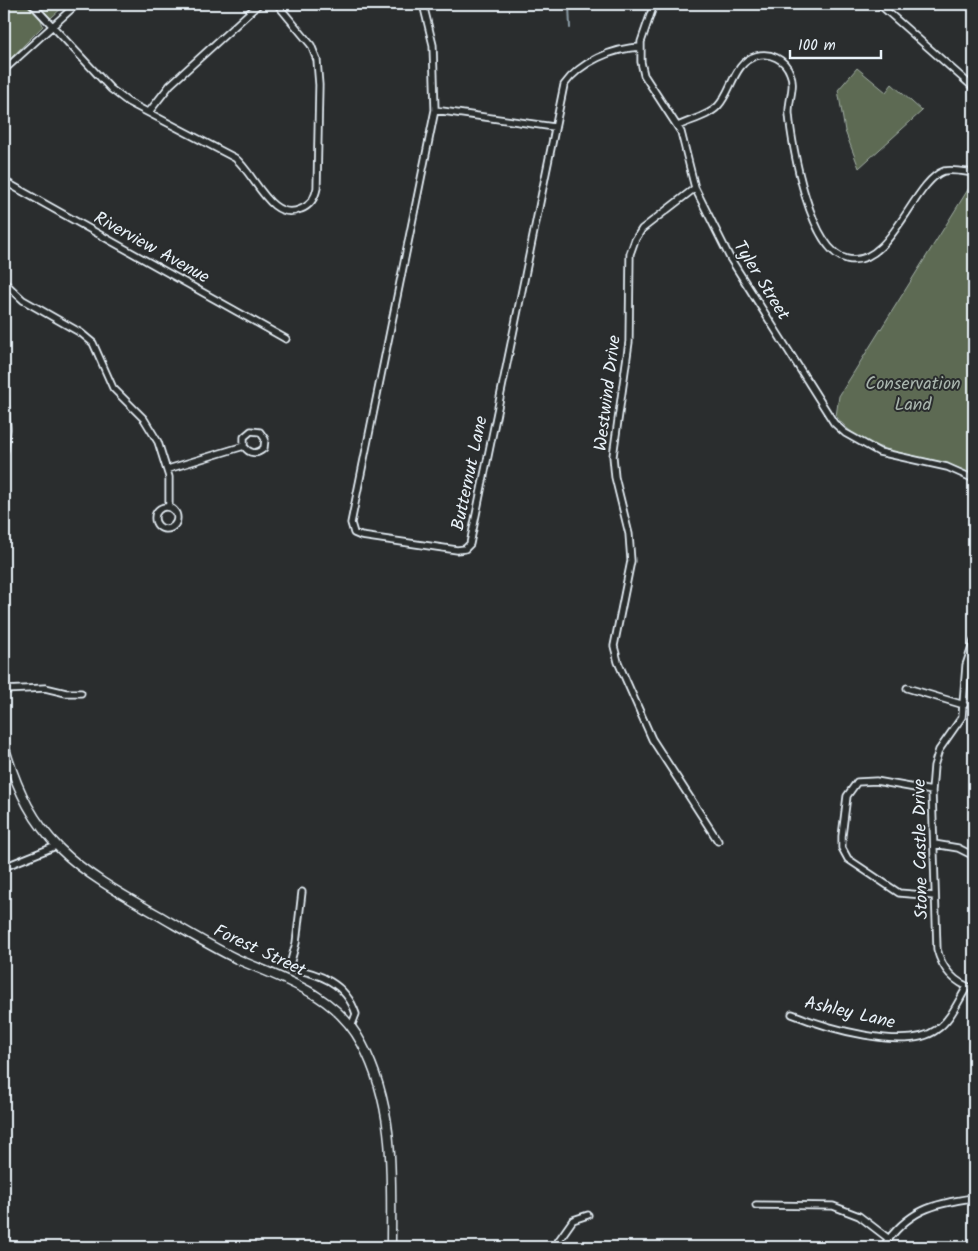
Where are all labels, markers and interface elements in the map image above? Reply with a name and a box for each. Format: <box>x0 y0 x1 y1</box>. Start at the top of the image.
scale bar <box>790 28 882 60</box>
text: 100 m <box>798 34 836 58</box>
street label: Riverview Avenue <box>88 204 215 292</box>
street label: Tyler Street <box>725 235 797 327</box>
street label: Westwind Drive <box>587 334 630 453</box>
park label: Conservation Land <box>865 370 961 420</box>
street label: Butternut Lane <box>444 413 497 533</box>
street label: Stone Castle Drive <box>906 778 937 920</box>
street label: Forest Street <box>208 917 311 986</box>
street label: Ashley Lane <box>801 989 898 1038</box>

